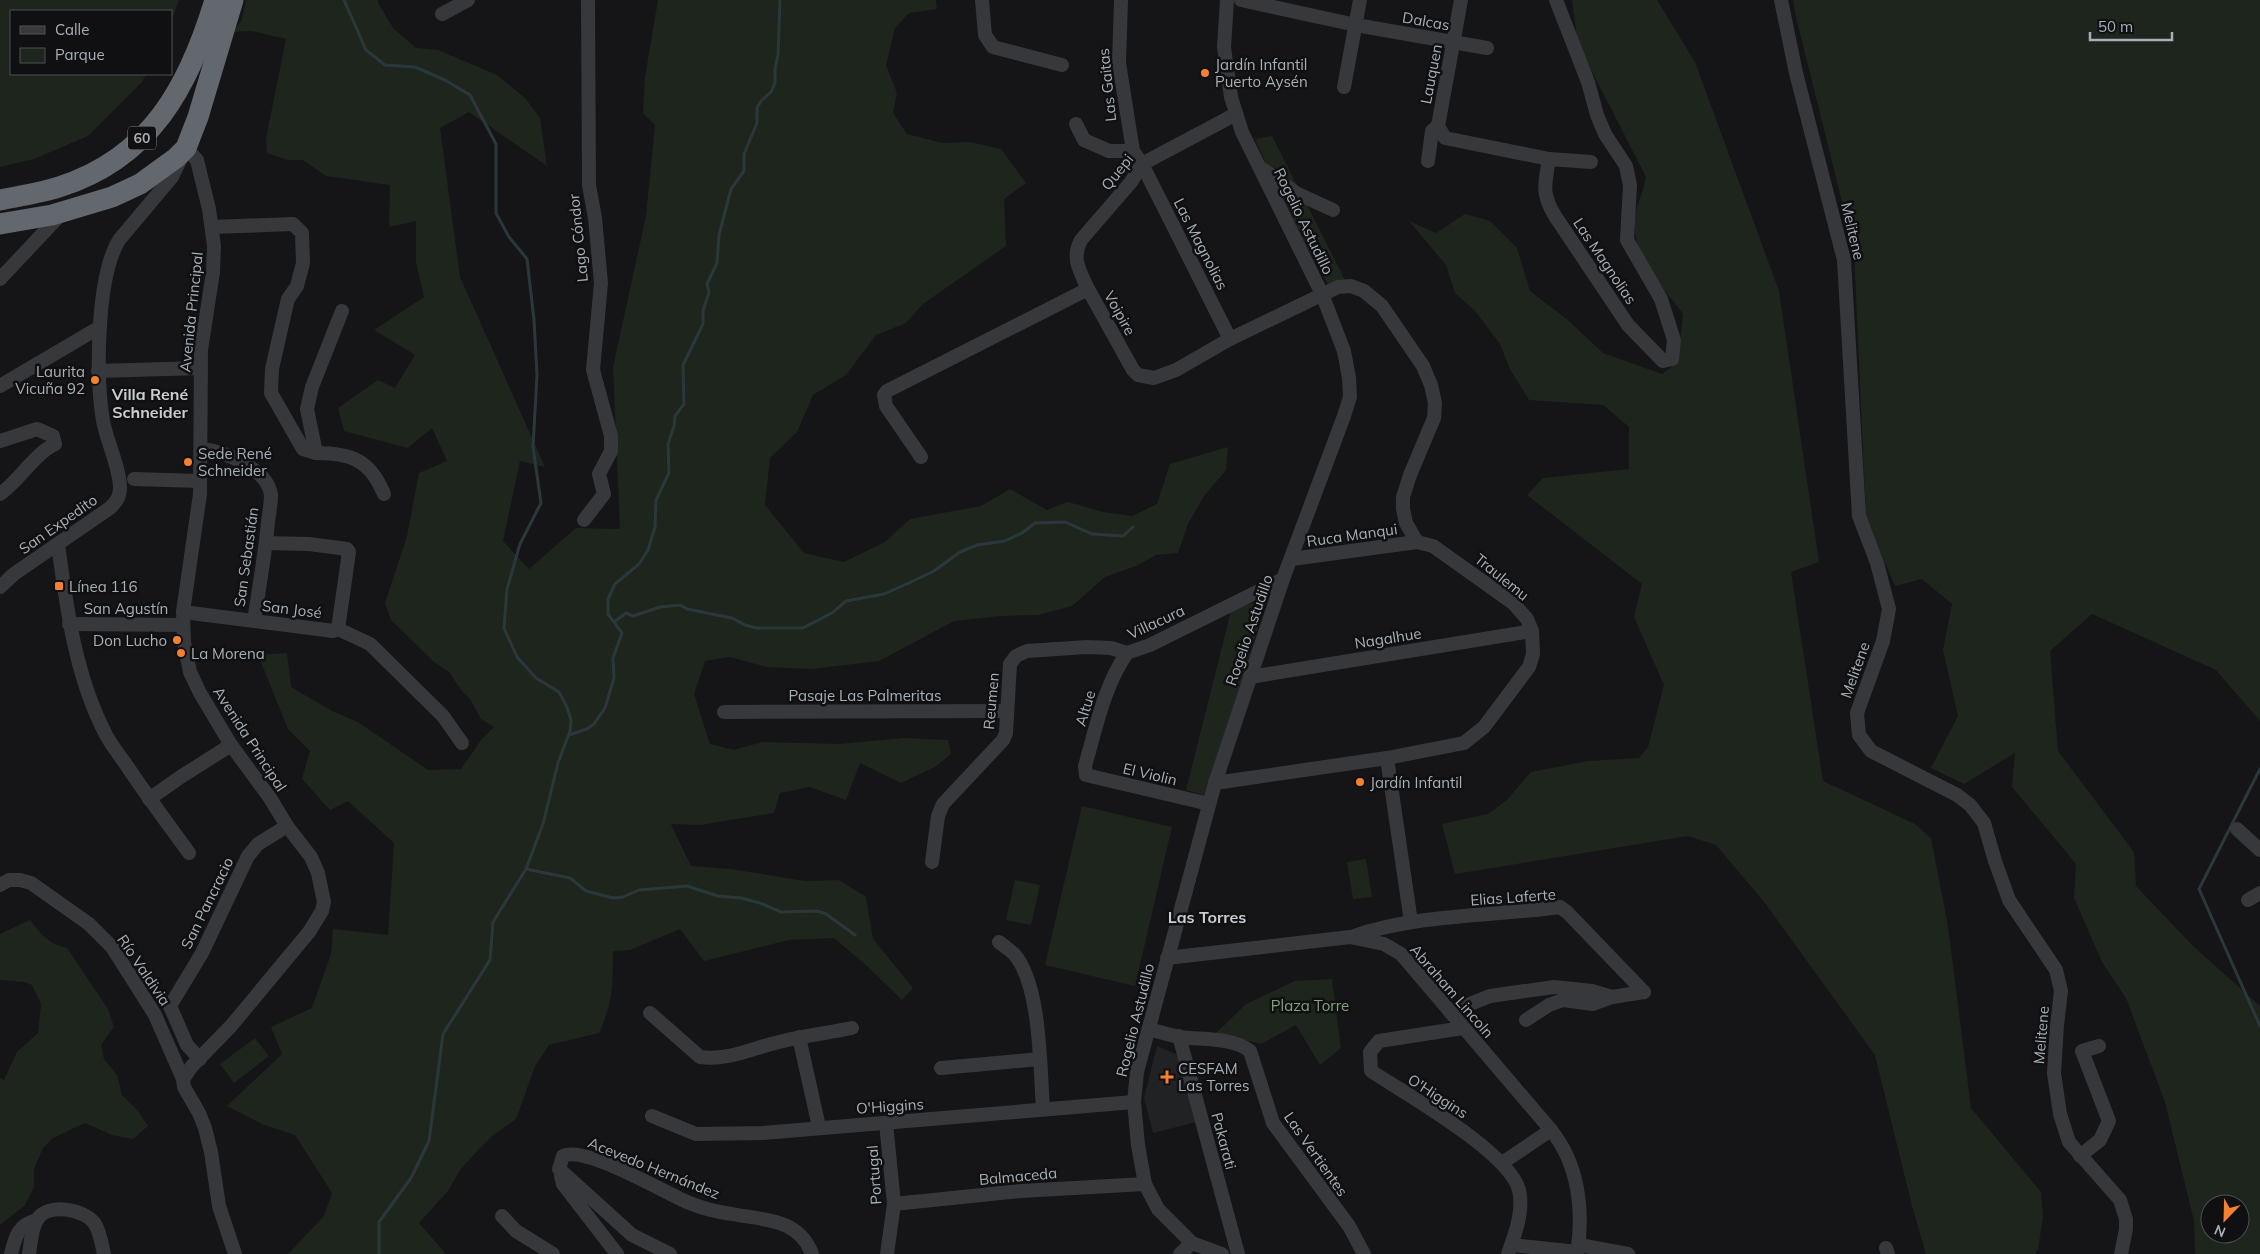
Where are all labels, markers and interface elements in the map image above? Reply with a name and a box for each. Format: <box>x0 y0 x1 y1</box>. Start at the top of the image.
street label: Dalcas <box>1401 8 1451 34</box>
legend <box>10 10 172 75</box>
scale bar <box>2090 10 2172 42</box>
text: 50 m <box>2098 17 2133 36</box>
text: Calle <box>55 20 89 39</box>
street label: Lauquen <box>1416 43 1446 105</box>
text: Parque <box>55 45 105 64</box>
street label: Las Gaitas <box>1094 47 1120 123</box>
place label: Jardín Infantil Puerto Aysén <box>1215 55 1308 91</box>
marker: Jardín Infantil Puerto Aysén <box>1199 67 1211 79</box>
road number: 60 <box>128 126 156 150</box>
street label: Quepi <box>1097 150 1137 194</box>
street label: Rogelio Astudillo <box>1270 165 1338 277</box>
street label: Lago Cóndor <box>564 192 592 283</box>
street label: Las Magnolias <box>1170 195 1232 293</box>
street label: Melitene <box>1837 200 1869 262</box>
street label: Las Magnolias <box>1569 214 1641 308</box>
street label: Avenida Principal <box>175 251 207 373</box>
street label: Voipire <box>1100 287 1140 339</box>
place label: Laurita Vicuña 92 <box>15 362 85 398</box>
marker: Laurita Vicuña 92 <box>89 374 101 386</box>
district label: Villa René Schneider <box>111 384 189 422</box>
place label: Sede René Schneider <box>198 444 272 480</box>
marker: Sede René Schneider <box>182 456 194 468</box>
street label: San Expedito <box>15 490 101 558</box>
street label: San Sebastián <box>230 506 262 608</box>
street label: Ruca Manqui <box>1306 519 1398 551</box>
street label: Traulemu <box>1471 549 1533 605</box>
street label: Rogelio Astudillo <box>1221 572 1277 688</box>
place label: Línea 116 <box>69 577 138 596</box>
marker: Línea 116 <box>53 580 65 592</box>
street label: San José <box>261 596 323 622</box>
street label: San Agustín <box>84 599 168 618</box>
street label: Villacura <box>1125 601 1187 643</box>
street label: Nagalhue <box>1353 623 1423 653</box>
place label: Don Lucho <box>93 631 167 650</box>
marker: Don Lucho <box>171 634 183 646</box>
street label: Melitene <box>1836 639 1874 701</box>
place label: La Morena <box>191 644 265 663</box>
marker: La Morena <box>175 647 187 659</box>
street label: Reumen <box>979 672 1003 730</box>
street label: Avenida Principal <box>209 683 291 795</box>
street label: Pasaje Las Palmeritas <box>788 686 942 705</box>
street label: Altue <box>1071 688 1099 728</box>
street label: El Violin <box>1121 759 1179 789</box>
place label: Jardín Infantil <box>1370 773 1462 792</box>
marker: Jardín Infantil <box>1354 776 1366 788</box>
street label: San Pancracio <box>177 854 237 952</box>
street label: Elias Laferte <box>1470 885 1556 909</box>
district label: Las Torres <box>1168 907 1246 927</box>
street label: Río Valdivia <box>113 931 175 1009</box>
street label: Abraham Lincoln <box>1406 940 1498 1042</box>
street label: Rogelio Astudillo <box>1112 961 1158 1079</box>
park label: Plaza Torre <box>1271 996 1349 1015</box>
street label: Melitene <box>2029 1005 2053 1065</box>
place label: CESFAM Las Torres <box>1178 1059 1249 1095</box>
marker: CESFAM Las Torres <box>1160 1070 1174 1084</box>
street label: O'Higgins <box>1404 1070 1472 1122</box>
street label: O'Higgins <box>855 1094 925 1118</box>
street label: Las Vertientes <box>1280 1108 1352 1200</box>
street label: Pakarati <box>1207 1110 1241 1172</box>
street label: Acevedo Hernández <box>585 1133 723 1203</box>
street label: Portugal <box>862 1145 886 1205</box>
street label: Balmaceda <box>978 1163 1058 1189</box>
north arrow <box>2200 1194 2250 1244</box>
text: N <box>2212 1221 2228 1241</box>

